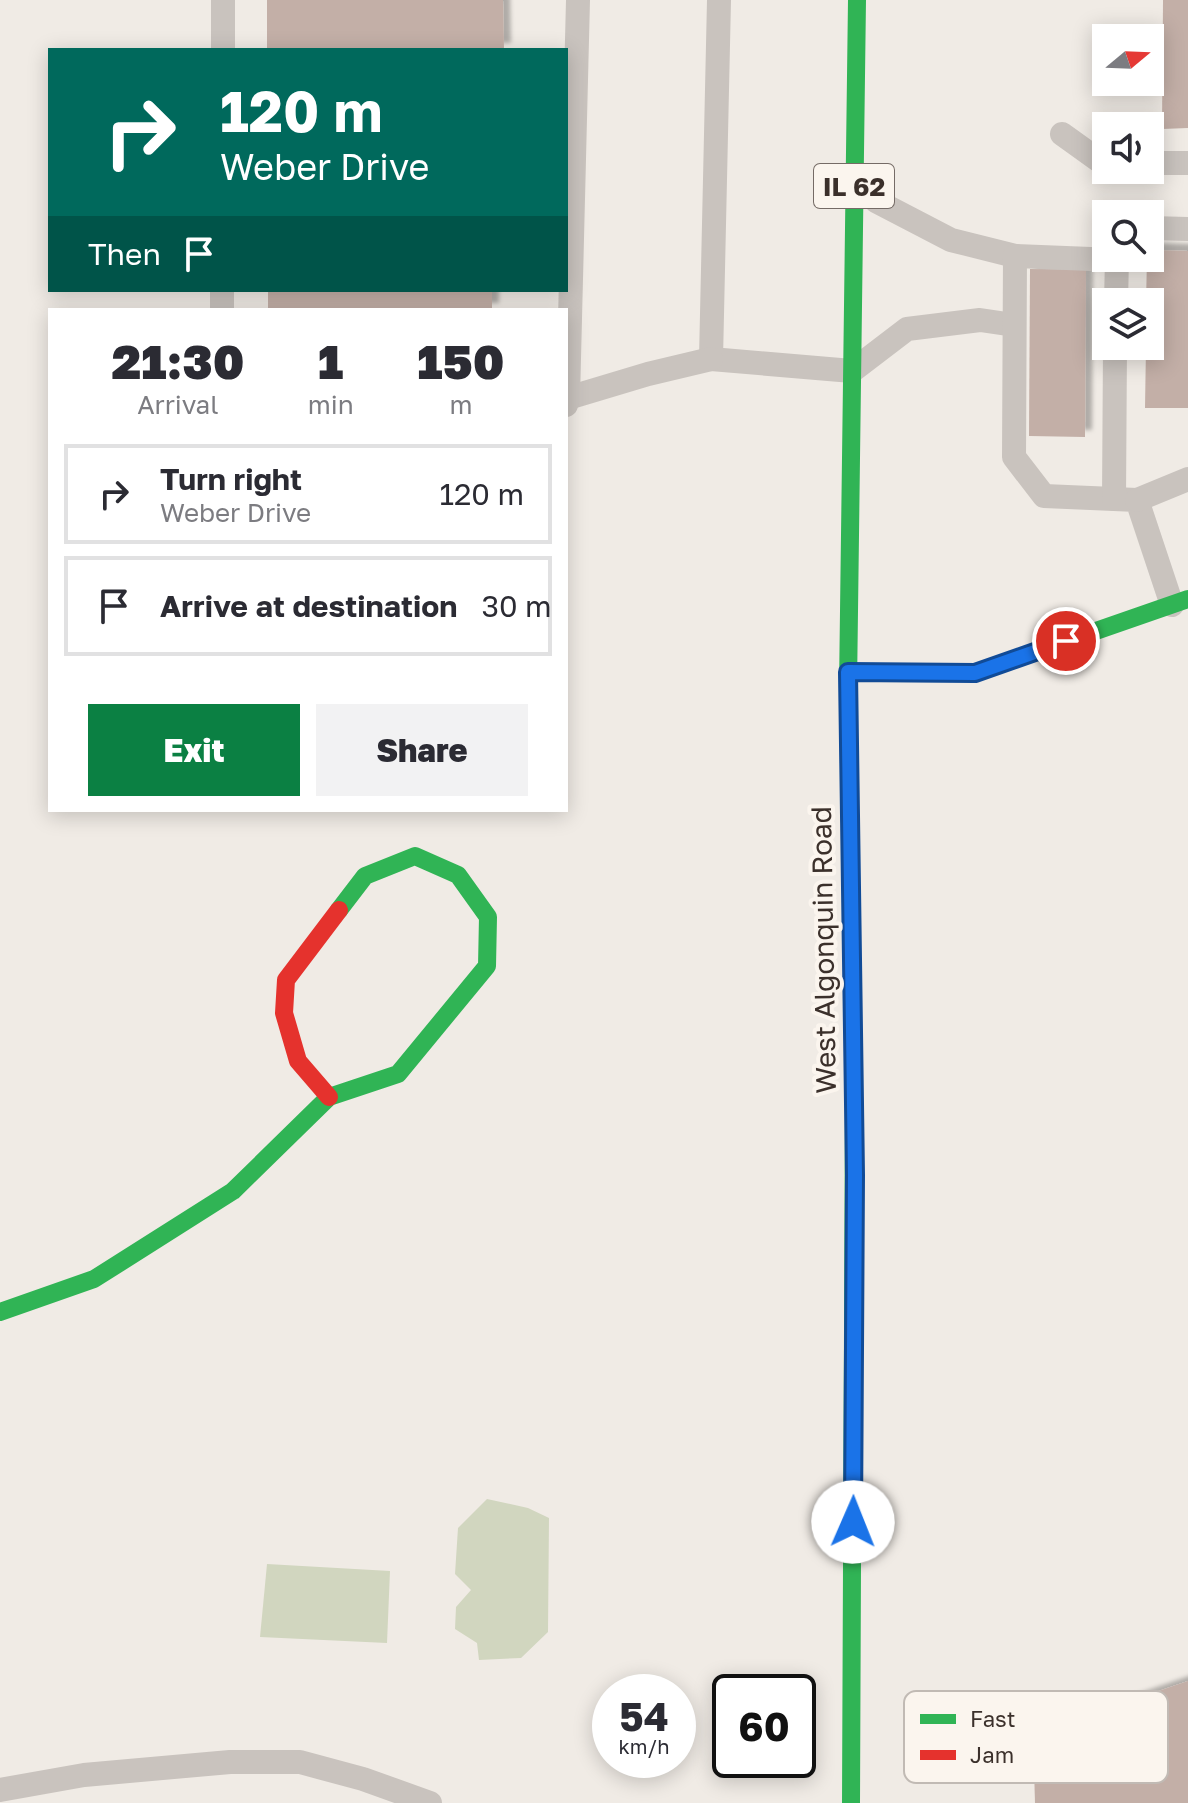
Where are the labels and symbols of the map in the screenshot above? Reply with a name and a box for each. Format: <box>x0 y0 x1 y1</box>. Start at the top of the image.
north arrow <box>1092 24 1164 96</box>
road number: IL 62 <box>814 164 894 208</box>
pin <box>1032 607 1100 675</box>
street label: West Algonquin Road <box>804 806 842 1094</box>
position arrow <box>811 1480 895 1564</box>
speed limit sign: 60 <box>712 1674 816 1778</box>
legend <box>904 1691 1168 1783</box>
text: Fast <box>970 1705 1016 1732</box>
text: Jam <box>970 1741 1014 1768</box>

